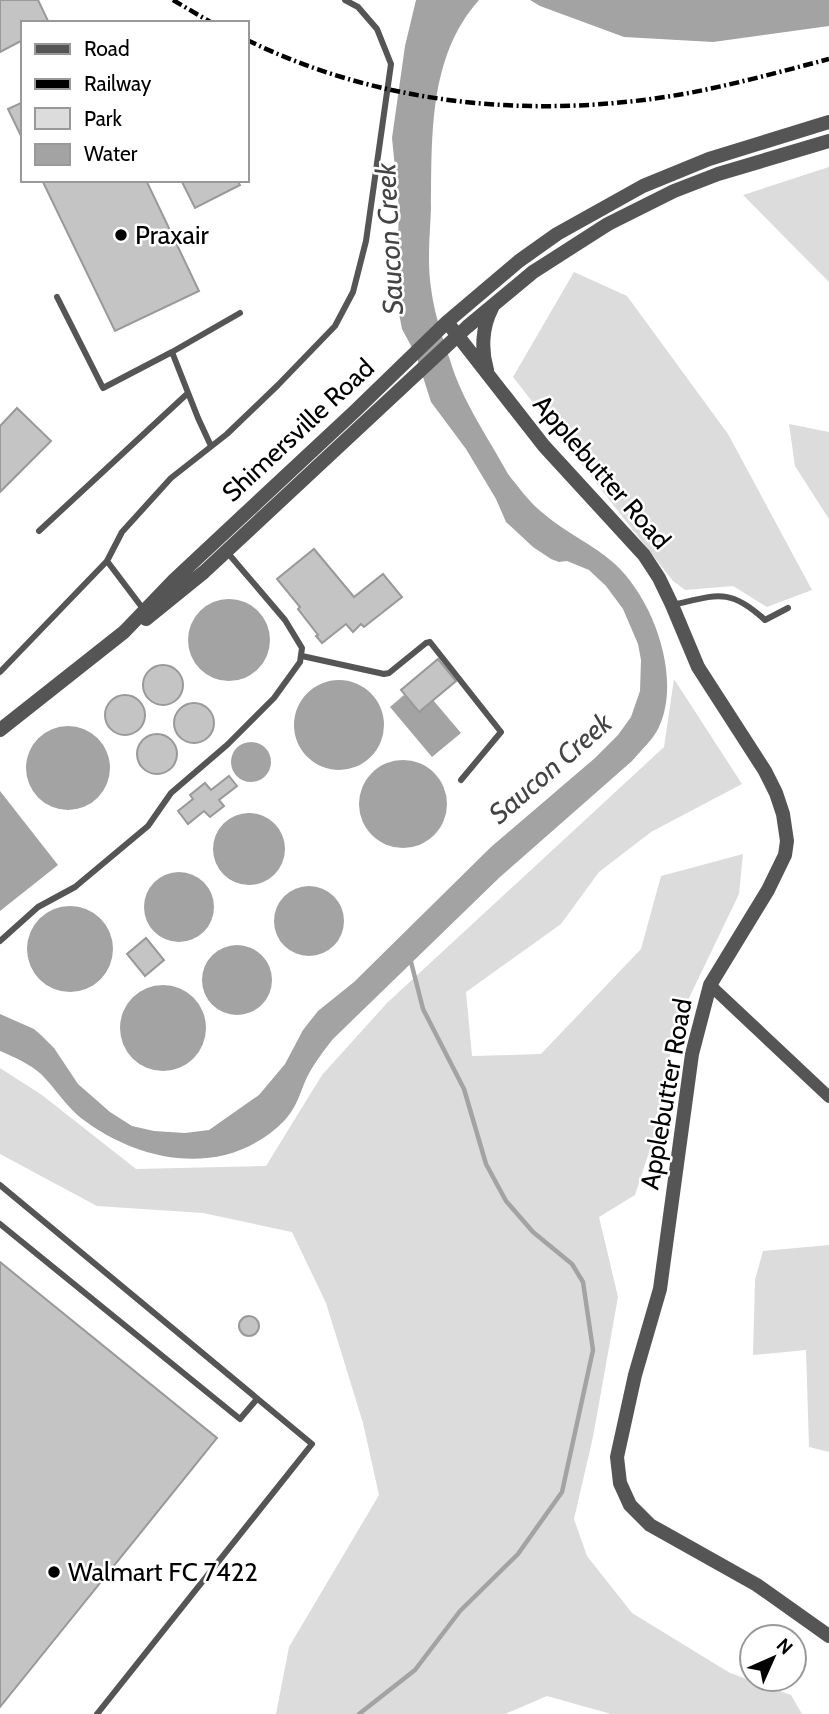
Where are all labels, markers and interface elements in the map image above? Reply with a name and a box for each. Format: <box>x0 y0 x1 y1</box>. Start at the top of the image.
legend <box>21 21 248 182</box>
text: Road <box>84 36 130 61</box>
text: Railway <box>84 71 152 96</box>
text: Park <box>84 106 122 131</box>
text: Water <box>84 141 138 166</box>
water label: Saucon Creek <box>368 161 410 316</box>
place label: Praxair <box>135 219 209 251</box>
marker: Praxair <box>113 227 129 243</box>
street label: Shimersville Road <box>216 352 380 508</box>
street label: Applebutter Road <box>526 388 678 556</box>
water label: Saucon Creek <box>482 705 619 831</box>
street label: Applebutter Road <box>633 996 699 1192</box>
place label: Walmart FC 7422 <box>68 1556 258 1588</box>
marker: Walmart FC 7422 <box>46 1564 62 1580</box>
north arrow <box>738 1623 808 1693</box>
text: N <box>772 1633 798 1659</box>

